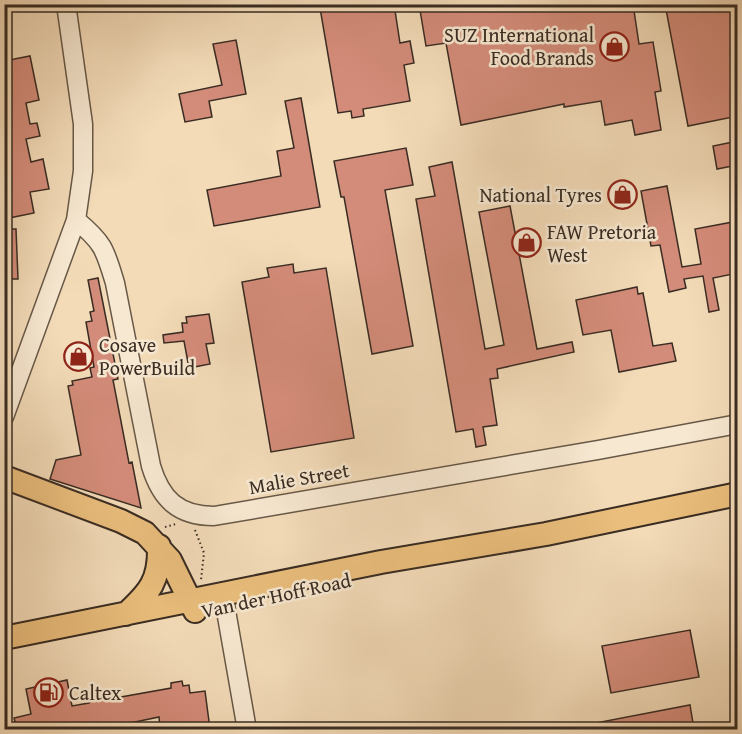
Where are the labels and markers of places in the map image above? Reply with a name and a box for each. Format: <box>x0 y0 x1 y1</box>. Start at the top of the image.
place label: SUZ International Food Brands <box>444 20 594 72</box>
shop icon: SUZ International Food Brands <box>599 30 631 62</box>
shop icon: National Tyres <box>607 178 639 210</box>
place label: National Tyres <box>479 180 602 209</box>
place label: FAW Pretoria West <box>547 217 657 269</box>
shop icon: FAW Pretoria West <box>510 226 542 258</box>
place label: Cosave PowerBuild <box>99 330 195 382</box>
shop icon: Cosave PowerBuild <box>62 340 94 372</box>
fuel station icon: Caltex <box>32 676 64 708</box>
place label: Caltex <box>69 678 122 707</box>

